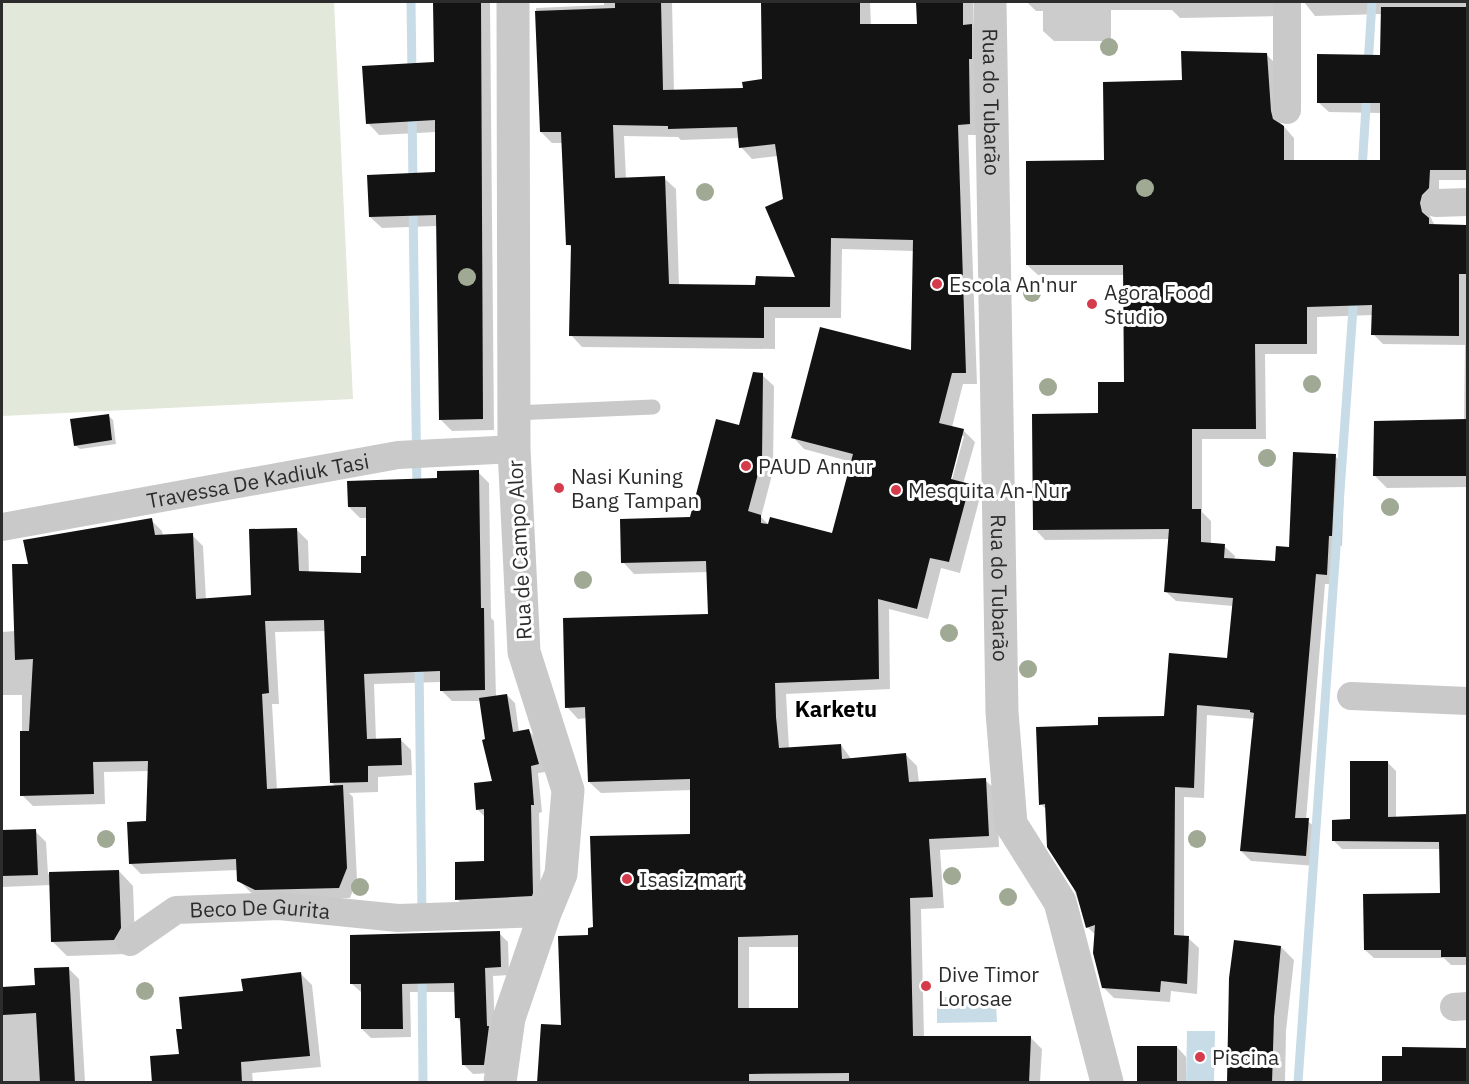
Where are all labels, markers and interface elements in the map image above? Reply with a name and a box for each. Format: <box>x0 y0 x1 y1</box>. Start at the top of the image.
street label: Rua do Tubarão <box>976 28 1007 176</box>
place label: Escola An'nur <box>949 270 1078 298</box>
marker: Escola An'nur <box>930 277 944 291</box>
place label: Agora Food Studio <box>1104 278 1211 330</box>
marker: Agora Food Studio <box>1085 297 1099 311</box>
street label: Travessa De Kadiuk Tasi <box>144 447 371 514</box>
place label: PAUD Annur <box>758 452 873 480</box>
street label: Rua de Campo Alor <box>500 459 538 641</box>
marker: PAUD Annur <box>739 459 753 473</box>
place label: Nasi Kuning Bang Tampan <box>571 462 699 514</box>
place label: Mesquita An-Nur <box>908 476 1068 504</box>
marker: Nasi Kuning Bang Tampan <box>552 481 566 495</box>
marker: Mesquita An-Nur <box>889 483 903 497</box>
street label: Rua do Tubarão <box>985 514 1015 662</box>
district label: Karketu <box>795 694 877 723</box>
place label: Isasiz mart <box>639 865 744 893</box>
marker: Isasiz mart <box>620 872 634 886</box>
street label: Beco De Gurita <box>189 891 332 925</box>
place label: Dive Timor Lorosae <box>938 960 1039 1012</box>
marker: Dive Timor Lorosae <box>919 979 933 993</box>
place label: Piscina <box>1212 1043 1279 1071</box>
marker: Piscina <box>1193 1050 1207 1064</box>

